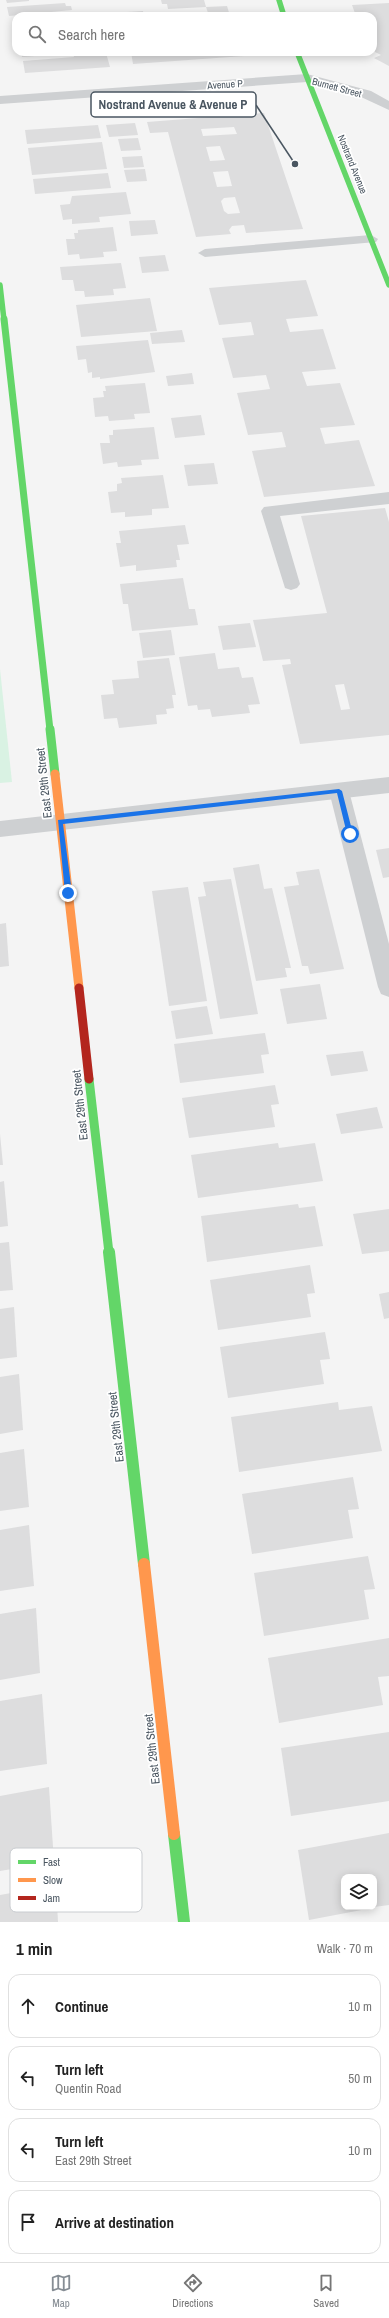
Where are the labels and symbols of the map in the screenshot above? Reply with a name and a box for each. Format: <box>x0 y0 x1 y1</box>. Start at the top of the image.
street label: Burnett Street <box>311 75 364 100</box>
street label: Avenue P <box>206 77 244 92</box>
callout: Nostrand Avenue & Avenue P <box>91 92 256 117</box>
text: Nostrand Avenue & Avenue P <box>99 96 247 113</box>
street label: Nostrand Avenue <box>335 133 370 196</box>
street label: East 29th Street <box>32 747 56 819</box>
route start <box>341 825 359 843</box>
route end <box>59 884 77 902</box>
street label: East 29th Street <box>68 1069 92 1141</box>
street label: East 29th Street <box>104 1391 128 1463</box>
street label: East 29th Street <box>140 1713 164 1785</box>
legend <box>10 1848 142 1912</box>
text: Fast <box>43 1855 61 1869</box>
text: Slow <box>43 1873 63 1887</box>
text: Jam <box>43 1891 60 1905</box>

